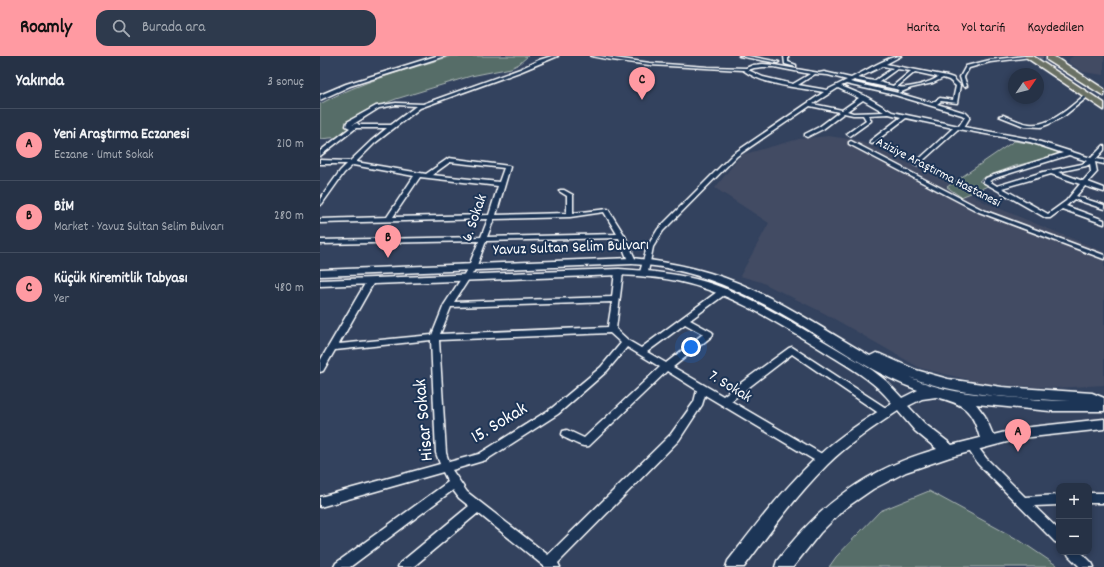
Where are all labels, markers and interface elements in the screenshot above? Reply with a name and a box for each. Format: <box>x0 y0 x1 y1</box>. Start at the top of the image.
search box <box>96 10 376 46</box>
text: Roamly <box>20 15 72 42</box>
icon: search <box>110 17 132 39</box>
text: Burada ara <box>142 17 205 39</box>
text: Harita <box>906 18 940 38</box>
text: Yol tarifi <box>962 18 1005 38</box>
text: Kaydedilen <box>1027 18 1084 38</box>
pin: C <box>629 67 655 100</box>
north arrow <box>1008 68 1044 104</box>
text: Yakında <box>16 70 64 94</box>
text: 3 sonuç <box>267 73 304 92</box>
text: Yeni Araştırma Eczanesi <box>54 124 189 146</box>
street label: Aziziye Araştırma Hastanesi <box>872 133 1004 213</box>
text: A <box>25 135 33 154</box>
text: 210 m <box>276 135 304 154</box>
text: Eczane · Umut Sokak <box>54 146 154 165</box>
street label: 6. Sokak <box>456 191 494 245</box>
text: BİM <box>54 196 74 218</box>
text: B <box>26 207 32 226</box>
text: 280 m <box>274 207 304 226</box>
text: Market · Yavuz Sultan Selim Bulvarı <box>54 218 224 237</box>
pin: B <box>375 225 401 258</box>
street label: Yavuz Sultan Selim Bulvarı <box>493 234 649 262</box>
text: Küçük Kiremitlik Tabyası <box>54 268 188 290</box>
text: C <box>26 279 32 298</box>
text: 480 m <box>274 279 304 298</box>
text: Yer <box>54 290 69 309</box>
your location <box>681 337 701 357</box>
street label: 7. Sokak <box>704 365 756 409</box>
street label: Hisar Sokak <box>408 377 442 462</box>
street label: 15. Sokak <box>467 396 534 451</box>
pin: A <box>1005 419 1031 452</box>
map controls <box>1056 483 1092 555</box>
button: + <box>1056 483 1092 519</box>
button: − <box>1056 519 1092 555</box>

